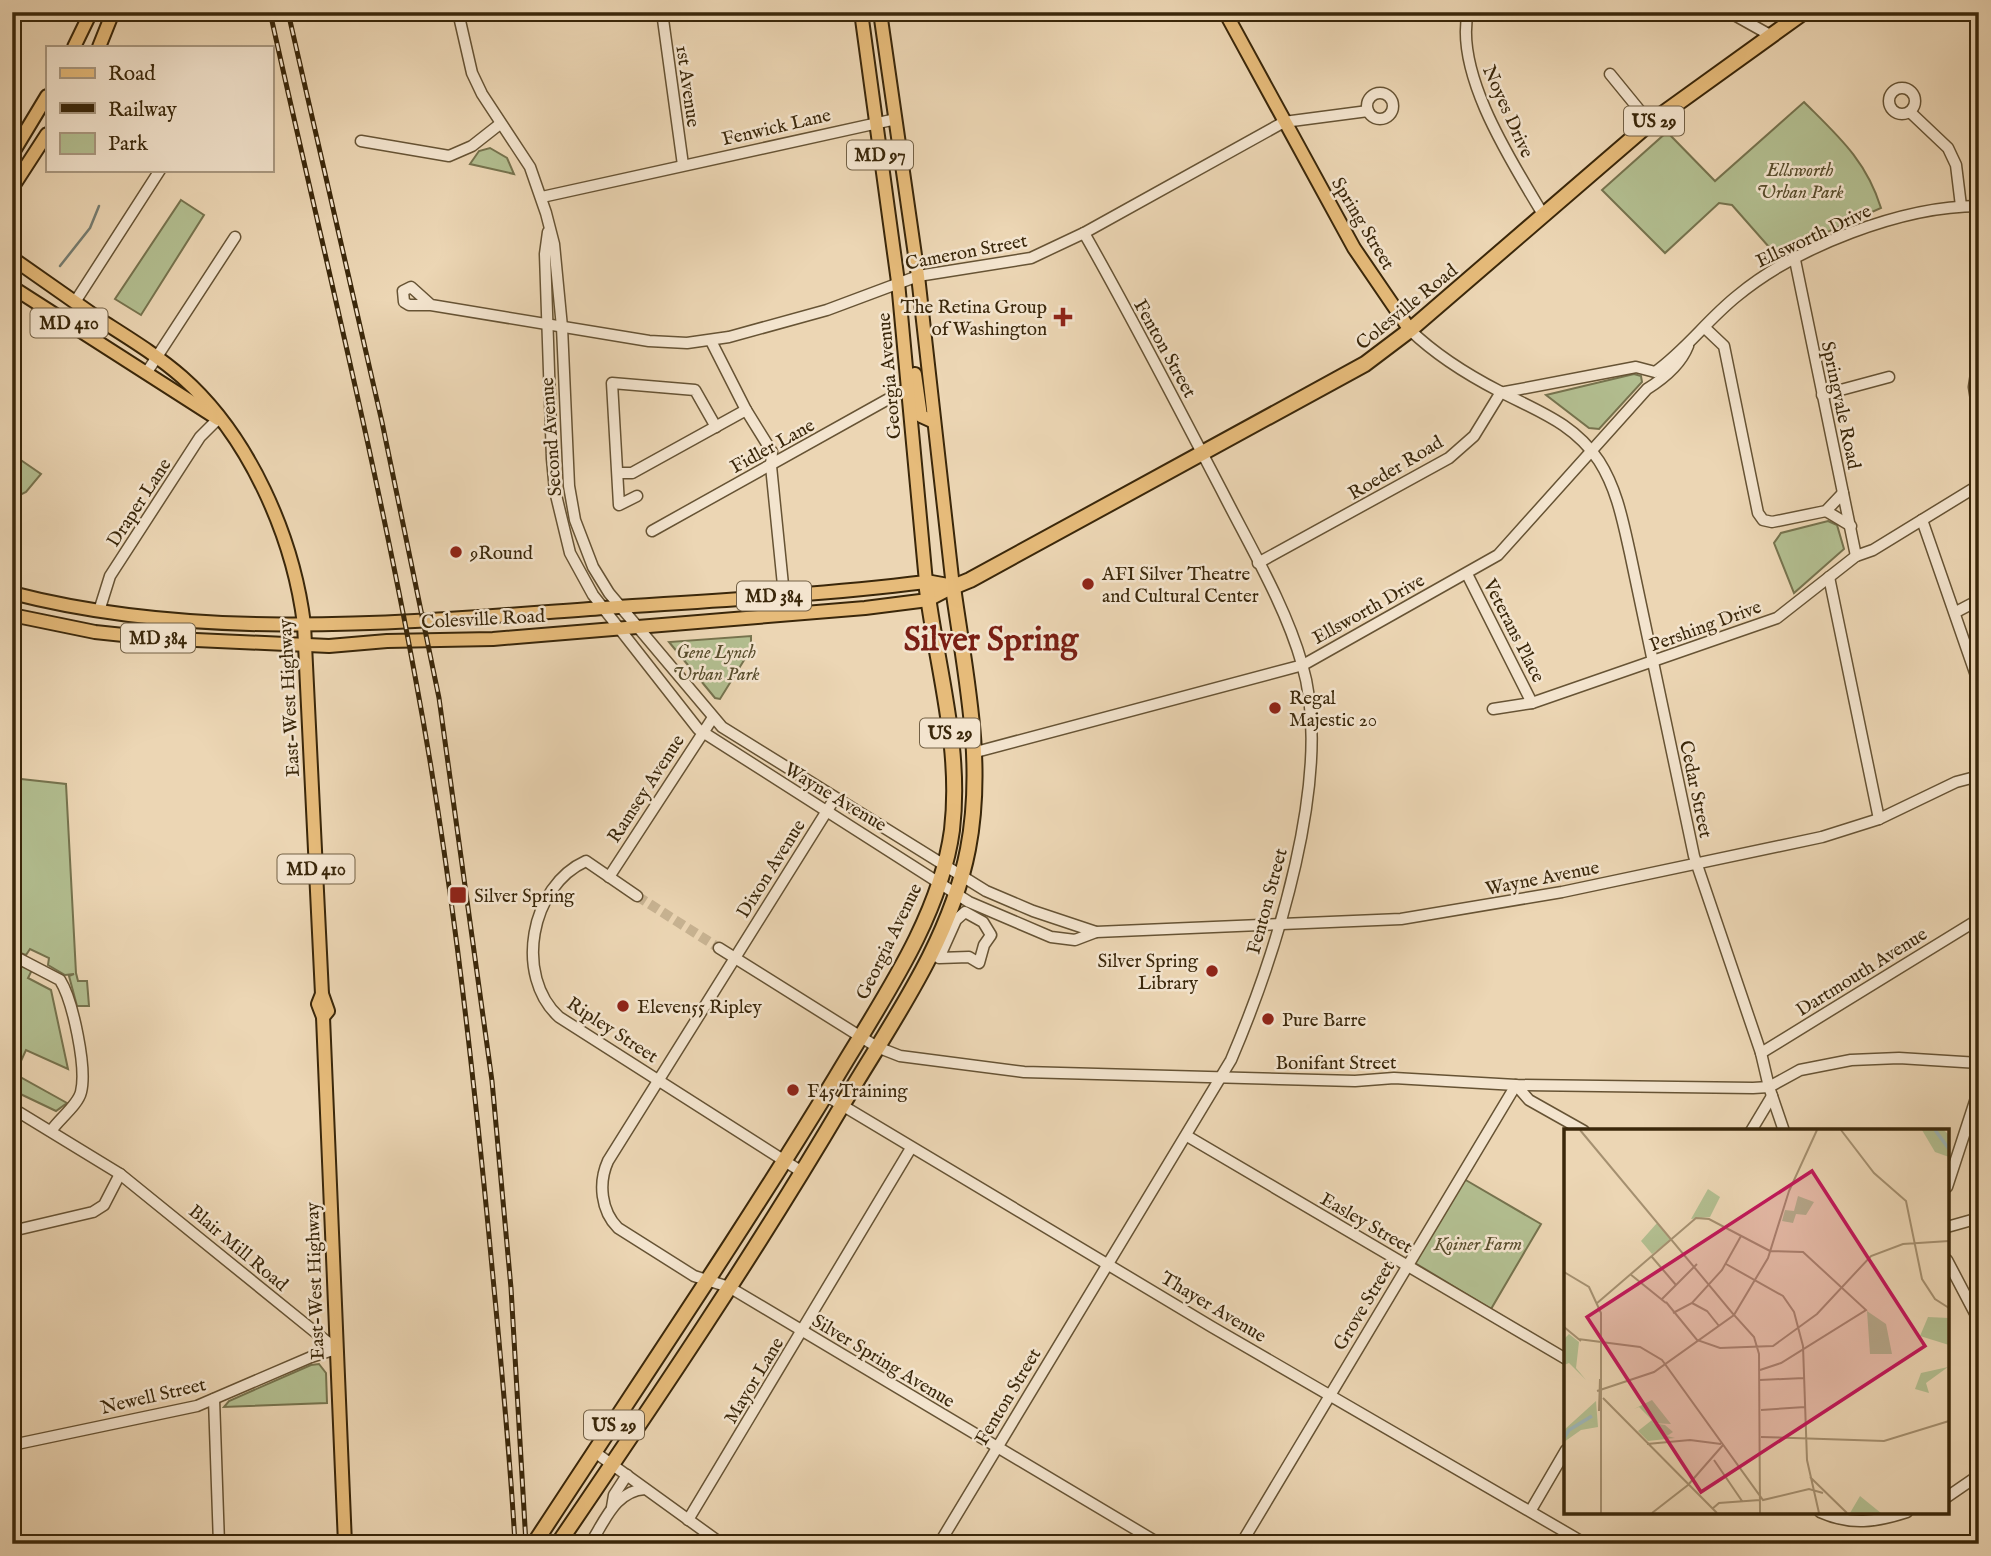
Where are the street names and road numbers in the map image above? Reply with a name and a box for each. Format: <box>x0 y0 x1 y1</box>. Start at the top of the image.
street label: 1st Avenue <box>669 44 705 129</box>
street label: Noyes Drive <box>1476 62 1538 162</box>
street label: Fenwick Lane <box>720 104 834 152</box>
road number: US 29 <box>1624 106 1684 136</box>
road number: MD 97 <box>847 140 913 170</box>
street label: Spring Street <box>1325 173 1400 275</box>
street label: Ellsworth Drive <box>1752 199 1876 274</box>
street label: Cameron Street <box>903 229 1030 277</box>
street label: Colesville Road <box>1352 259 1464 356</box>
street label: Fenton Street <box>1127 296 1201 403</box>
road number: MD 410 <box>31 309 108 338</box>
street label: Georgia Avenue <box>872 311 907 440</box>
street label: Springvale Road <box>1815 339 1866 472</box>
street label: Second Avenue <box>536 376 568 497</box>
street label: Fidler Lane <box>727 414 820 480</box>
street label: Roeder Road <box>1344 431 1448 506</box>
street label: Draper Lane <box>102 454 177 552</box>
street label: Ellsworth Drive <box>1309 569 1430 650</box>
street label: Veterans Place <box>1476 574 1550 687</box>
road number: MD 384 <box>737 582 811 610</box>
street label: Pershing Drive <box>1647 595 1765 658</box>
street label: Colesville Road <box>421 605 546 635</box>
street label: East-West Highway <box>274 618 306 777</box>
road number: MD 384 <box>121 624 195 652</box>
road number: US 29 <box>920 718 980 748</box>
street label: Ramsey Avenue <box>603 730 691 848</box>
street label: Cedar Street <box>1673 739 1717 841</box>
street label: Wayne Avenue <box>779 758 891 838</box>
street label: Dixon Avenue <box>732 815 812 923</box>
street label: Fenton Street <box>1242 845 1294 957</box>
road number: MD 410 <box>278 854 354 884</box>
street label: Wayne Avenue <box>1483 856 1602 902</box>
street label: Georgia Avenue <box>851 879 928 1004</box>
street label: Dartmouth Avenue <box>1792 923 1932 1023</box>
street label: Ripley Street <box>562 992 663 1069</box>
street label: Bonifant Street <box>1276 1052 1397 1076</box>
street label: Easley Street <box>1316 1188 1417 1260</box>
street label: Blair Mill Road <box>183 1200 293 1298</box>
street label: East-West Highway <box>301 1201 331 1360</box>
street label: Grove Street <box>1329 1256 1401 1355</box>
street label: Thayer Avenue <box>1156 1267 1270 1349</box>
street label: Silver Spring Avenue <box>807 1310 959 1414</box>
street label: Mayor Lane <box>720 1333 790 1429</box>
street label: Fenton Street <box>970 1344 1047 1450</box>
street label: Newell Street <box>98 1373 209 1421</box>
road number: US 29 <box>584 1410 644 1440</box>

